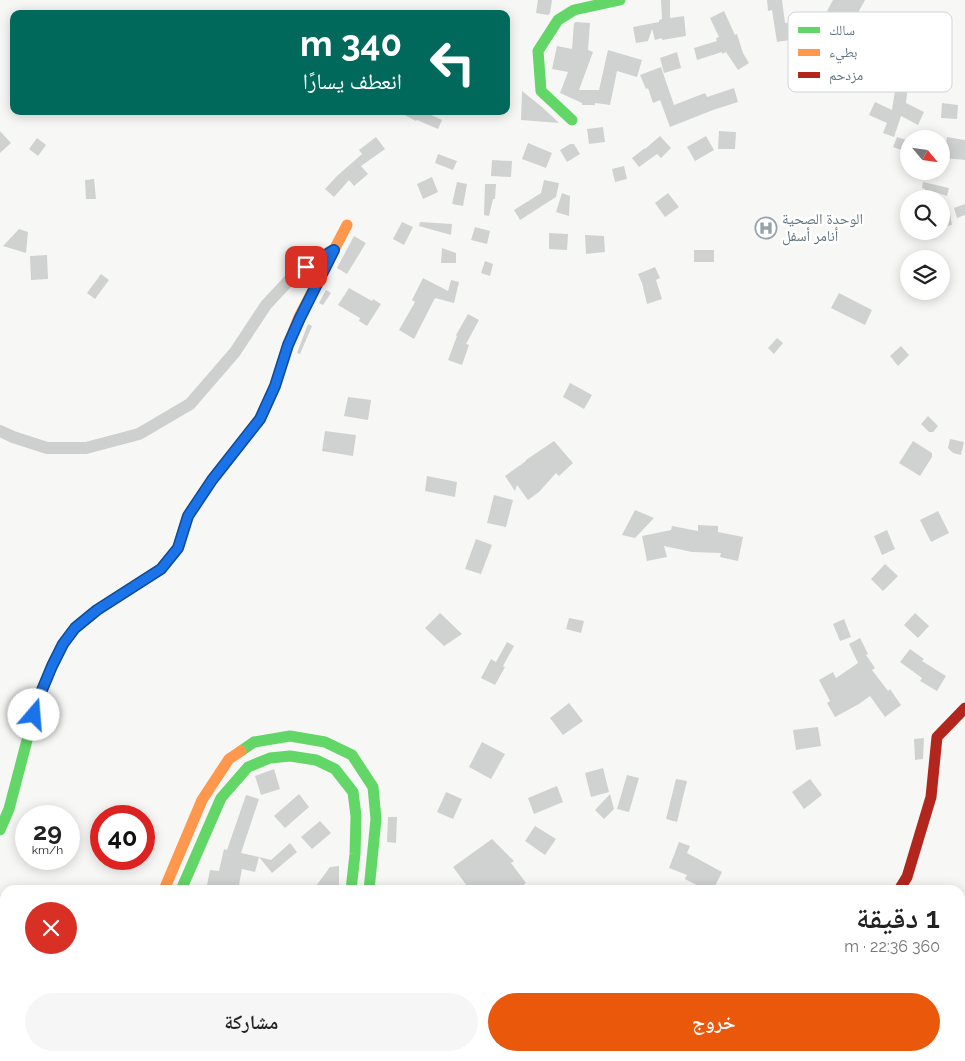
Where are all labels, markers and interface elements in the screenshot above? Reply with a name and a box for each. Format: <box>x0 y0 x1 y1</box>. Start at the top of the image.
legend <box>788 12 952 92</box>
text: سالك <box>829 22 855 38</box>
text: 340 m <box>300 23 402 64</box>
icon: left <box>420 30 485 95</box>
text: بطيء <box>829 44 858 64</box>
text: مزدحم <box>829 67 863 85</box>
text: انعطف يسارًا <box>303 68 402 94</box>
north arrow <box>900 130 950 180</box>
map controls <box>900 130 950 300</box>
button: search <box>900 190 950 240</box>
place label: الوحدة الصحية أنامر أسفل <box>782 210 863 246</box>
hospital icon: الوحدة الصحية أنامر أسفل <box>754 216 778 240</box>
pin <box>285 246 327 288</box>
button: layers <box>900 250 950 300</box>
icon: arrive <box>292 253 320 281</box>
position arrow <box>7 688 59 740</box>
speed limit sign: 40 <box>90 805 155 870</box>
text: 29 <box>33 816 62 846</box>
text: km/h <box>32 843 63 857</box>
text: 1 دقيقة <box>856 900 940 935</box>
button: close <box>25 902 77 954</box>
text: 360 m · 22:36 <box>844 937 940 956</box>
button: مشاركة <box>25 993 478 1051</box>
button: خروج <box>488 993 940 1051</box>

